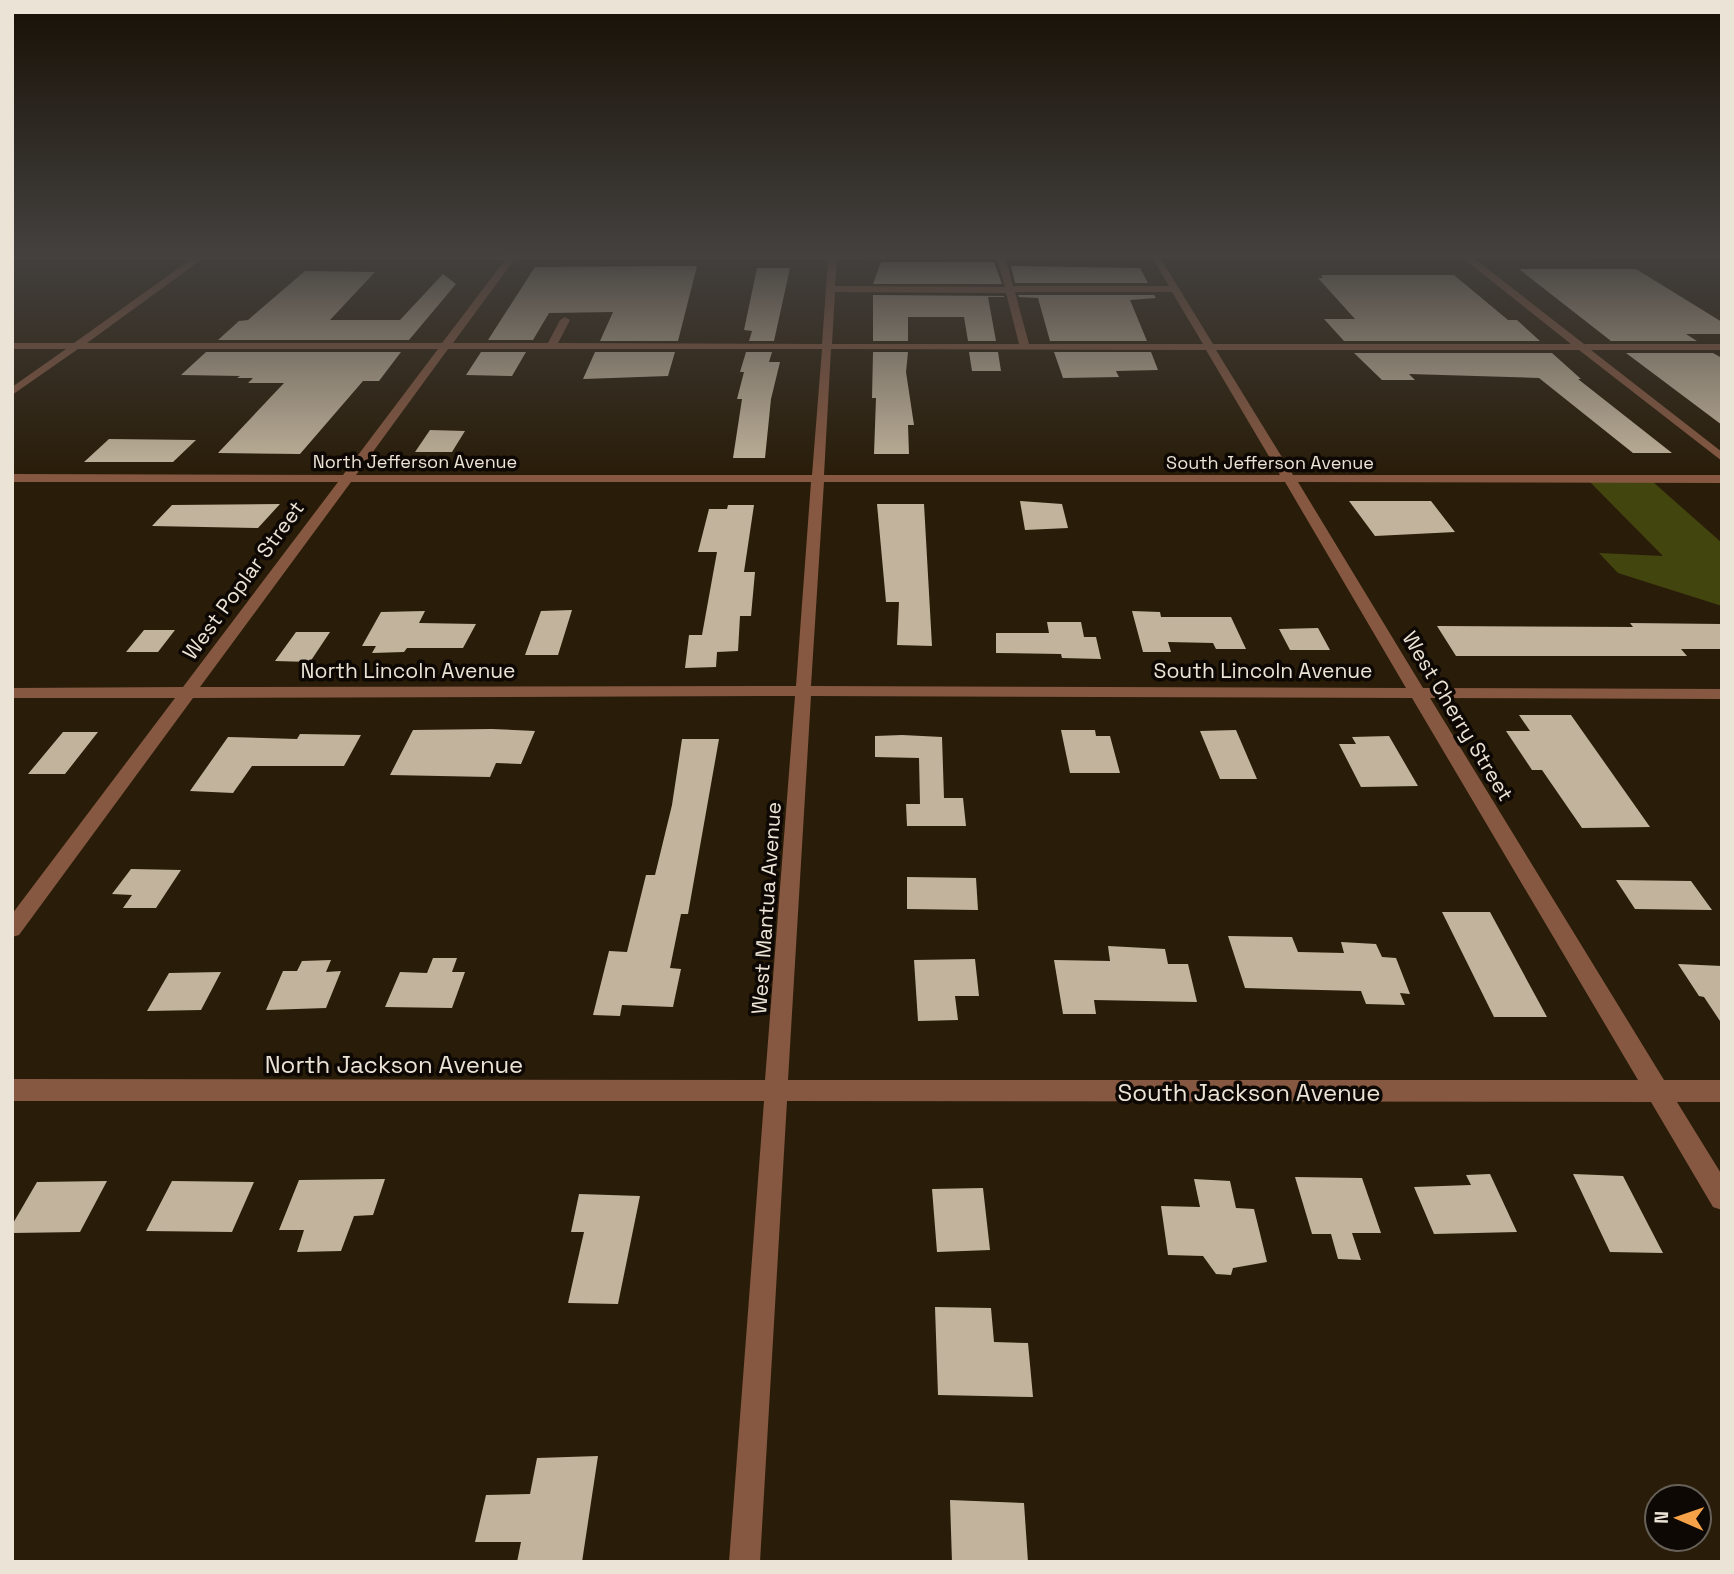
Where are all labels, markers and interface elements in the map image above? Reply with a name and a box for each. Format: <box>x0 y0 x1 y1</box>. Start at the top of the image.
street label: North Jefferson Avenue <box>313 450 517 473</box>
street label: South Jefferson Avenue <box>1166 451 1374 474</box>
street label: West Poplar Street <box>176 495 310 665</box>
street label: West Cherry Street <box>1397 626 1519 806</box>
street label: North Lincoln Avenue <box>300 657 516 684</box>
street label: South Lincoln Avenue <box>1154 657 1372 684</box>
street label: West Mantua Avenue <box>745 801 787 1015</box>
street label: North Jackson Avenue <box>265 1049 523 1080</box>
street label: South Jackson Avenue <box>1117 1077 1381 1108</box>
north arrow <box>1643 1483 1713 1553</box>
text: N <box>1649 1511 1674 1524</box>

